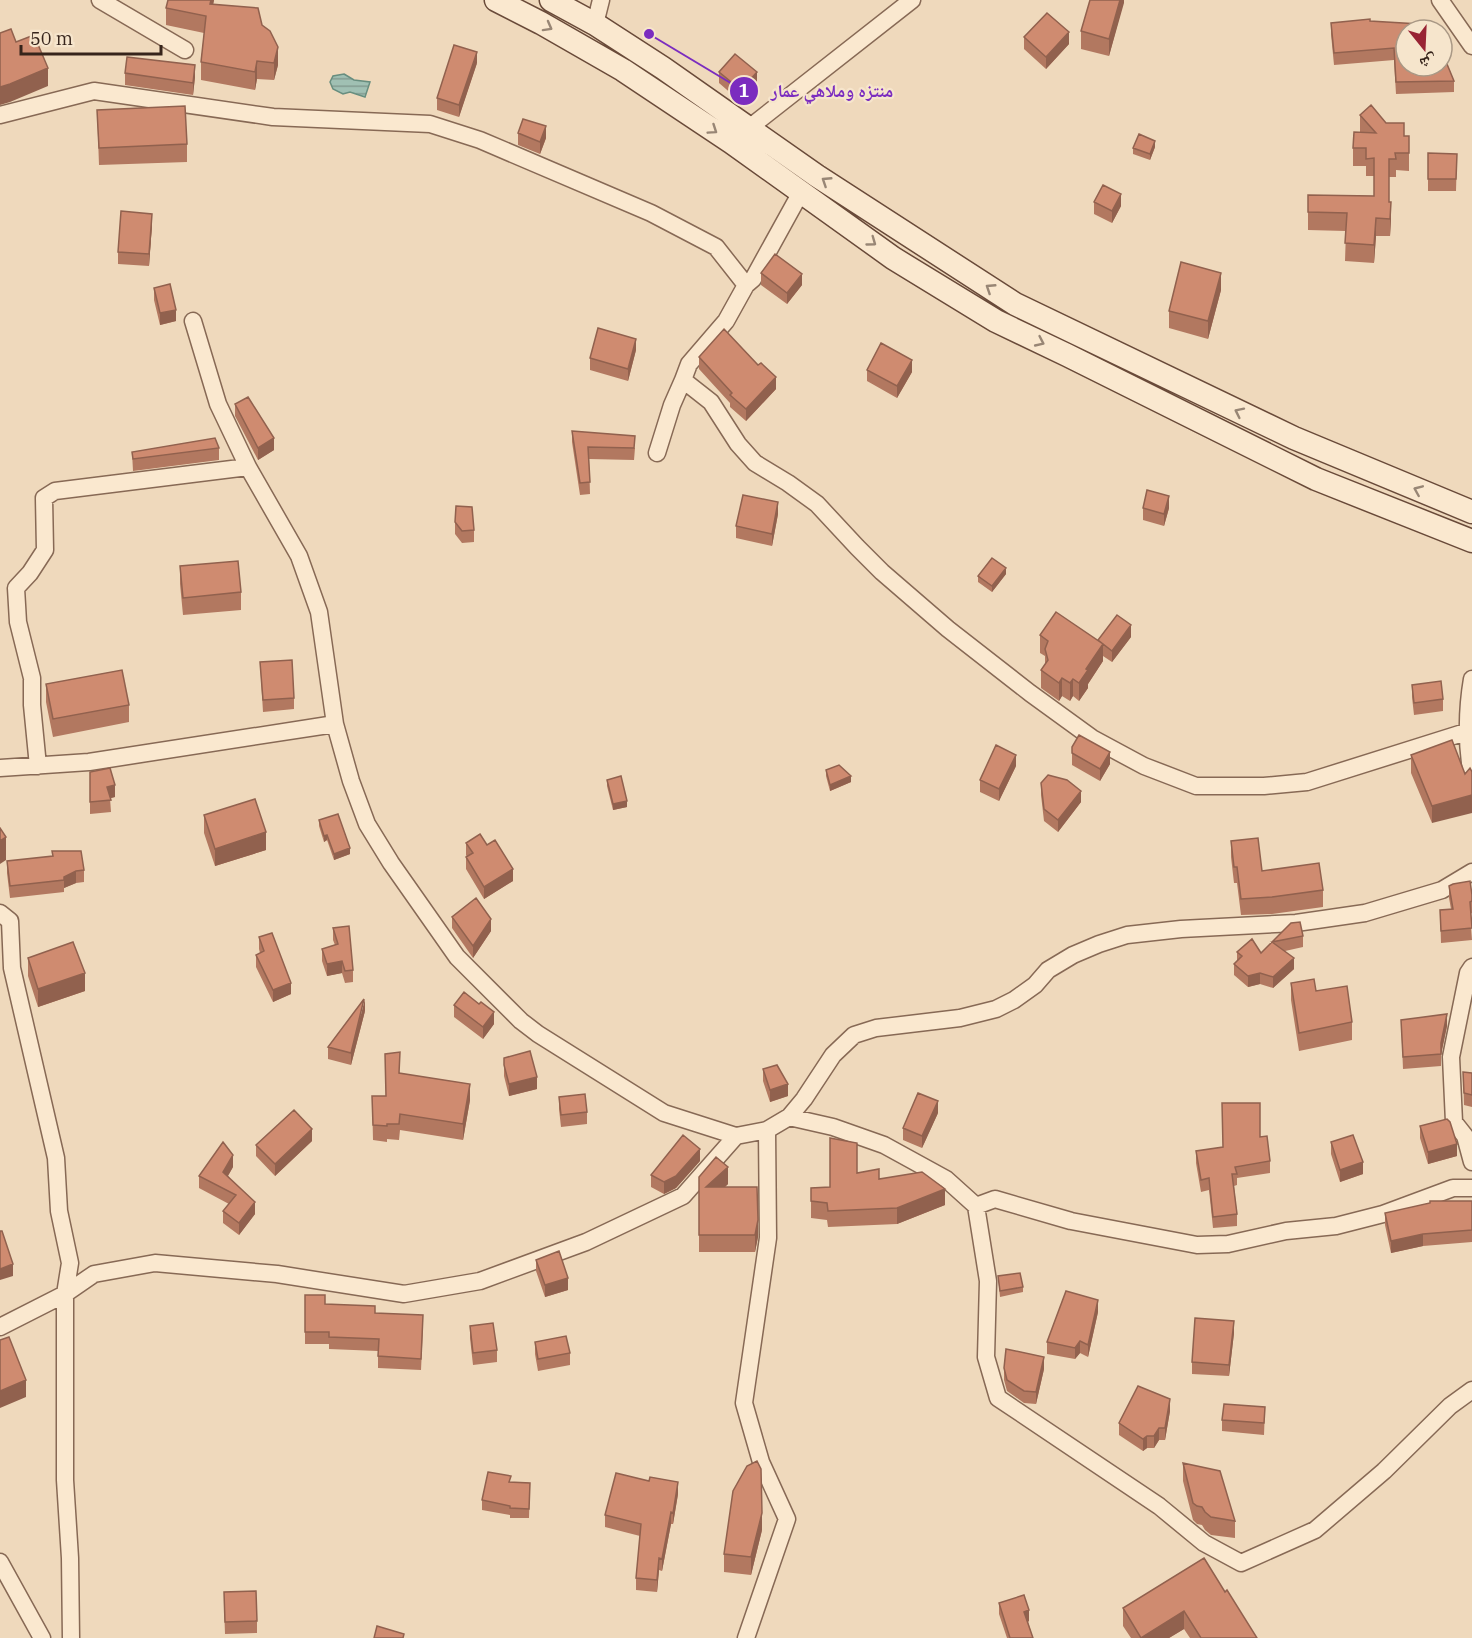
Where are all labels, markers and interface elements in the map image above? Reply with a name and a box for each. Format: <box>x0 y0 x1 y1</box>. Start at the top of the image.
scale bar <box>21 18 160 56</box>
north arrow <box>1394 18 1454 78</box>
one-way arrow <box>542 19 552 31</box>
text: 50 m <box>30 27 73 50</box>
text: ش <box>1417 50 1440 74</box>
callout: منتزه وملاهي عمار <box>729 73 905 109</box>
text: 1 <box>739 79 750 102</box>
text: منتزه وملاهي عمار <box>770 79 893 105</box>
one-way arrow <box>706 123 717 134</box>
one-way arrow <box>822 177 832 189</box>
one-way arrow <box>866 235 877 246</box>
one-way arrow <box>986 283 996 295</box>
one-way arrow <box>1033 334 1044 346</box>
one-way arrow <box>1235 407 1246 419</box>
one-way arrow <box>1413 485 1424 497</box>

